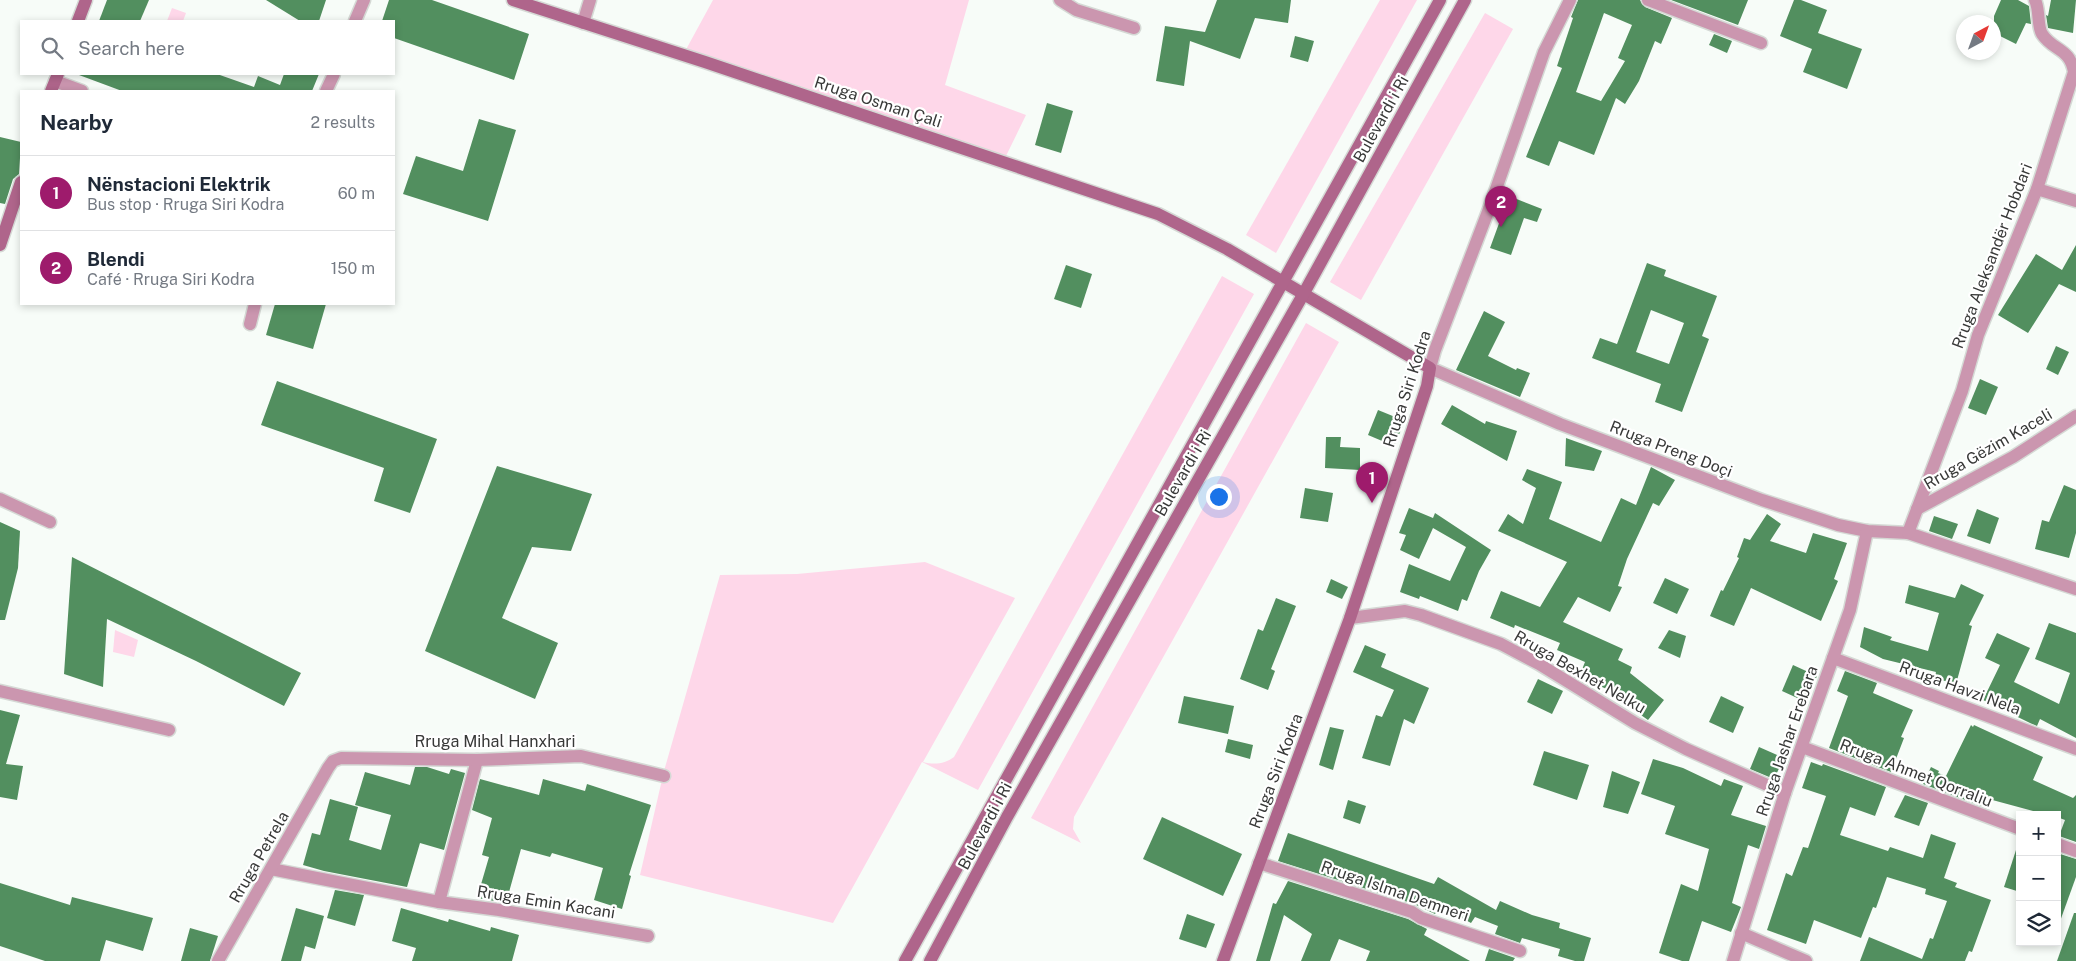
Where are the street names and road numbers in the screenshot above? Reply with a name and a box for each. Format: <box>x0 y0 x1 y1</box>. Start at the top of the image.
street label: Rruga Osman Çali <box>812 72 944 132</box>
street label: Bulevardi i Ri <box>1349 72 1413 166</box>
street label: Rruga Aleksandër Hobdari <box>1948 161 2036 351</box>
street label: Rruga Siri Kodra <box>1379 328 1435 450</box>
street label: Rruga Gëzim Kaceli <box>1921 405 2055 493</box>
street label: Rruga Preng Doçi <box>1607 417 1735 481</box>
street label: Bulevardi i Ri <box>1151 427 1215 519</box>
street label: Rruga Bexhet Nelku <box>1511 627 1649 717</box>
street label: Rruga Havzi Nela <box>1897 657 2023 719</box>
street label: Rruga Jashar Erebara <box>1752 663 1822 819</box>
street label: Rruga Siri Kodra <box>1245 711 1307 831</box>
street label: Rruga Mihal Hanxhari <box>414 732 576 751</box>
street label: Rruga Ahmet Qorraliu <box>1837 735 1995 811</box>
street label: Bulevardi i Ri <box>954 779 1016 873</box>
street label: Rruga Petrela <box>225 808 293 906</box>
street label: Rruga Islma Demneri <box>1319 857 1471 925</box>
street label: Rruga Emin Kacani <box>476 882 616 922</box>

